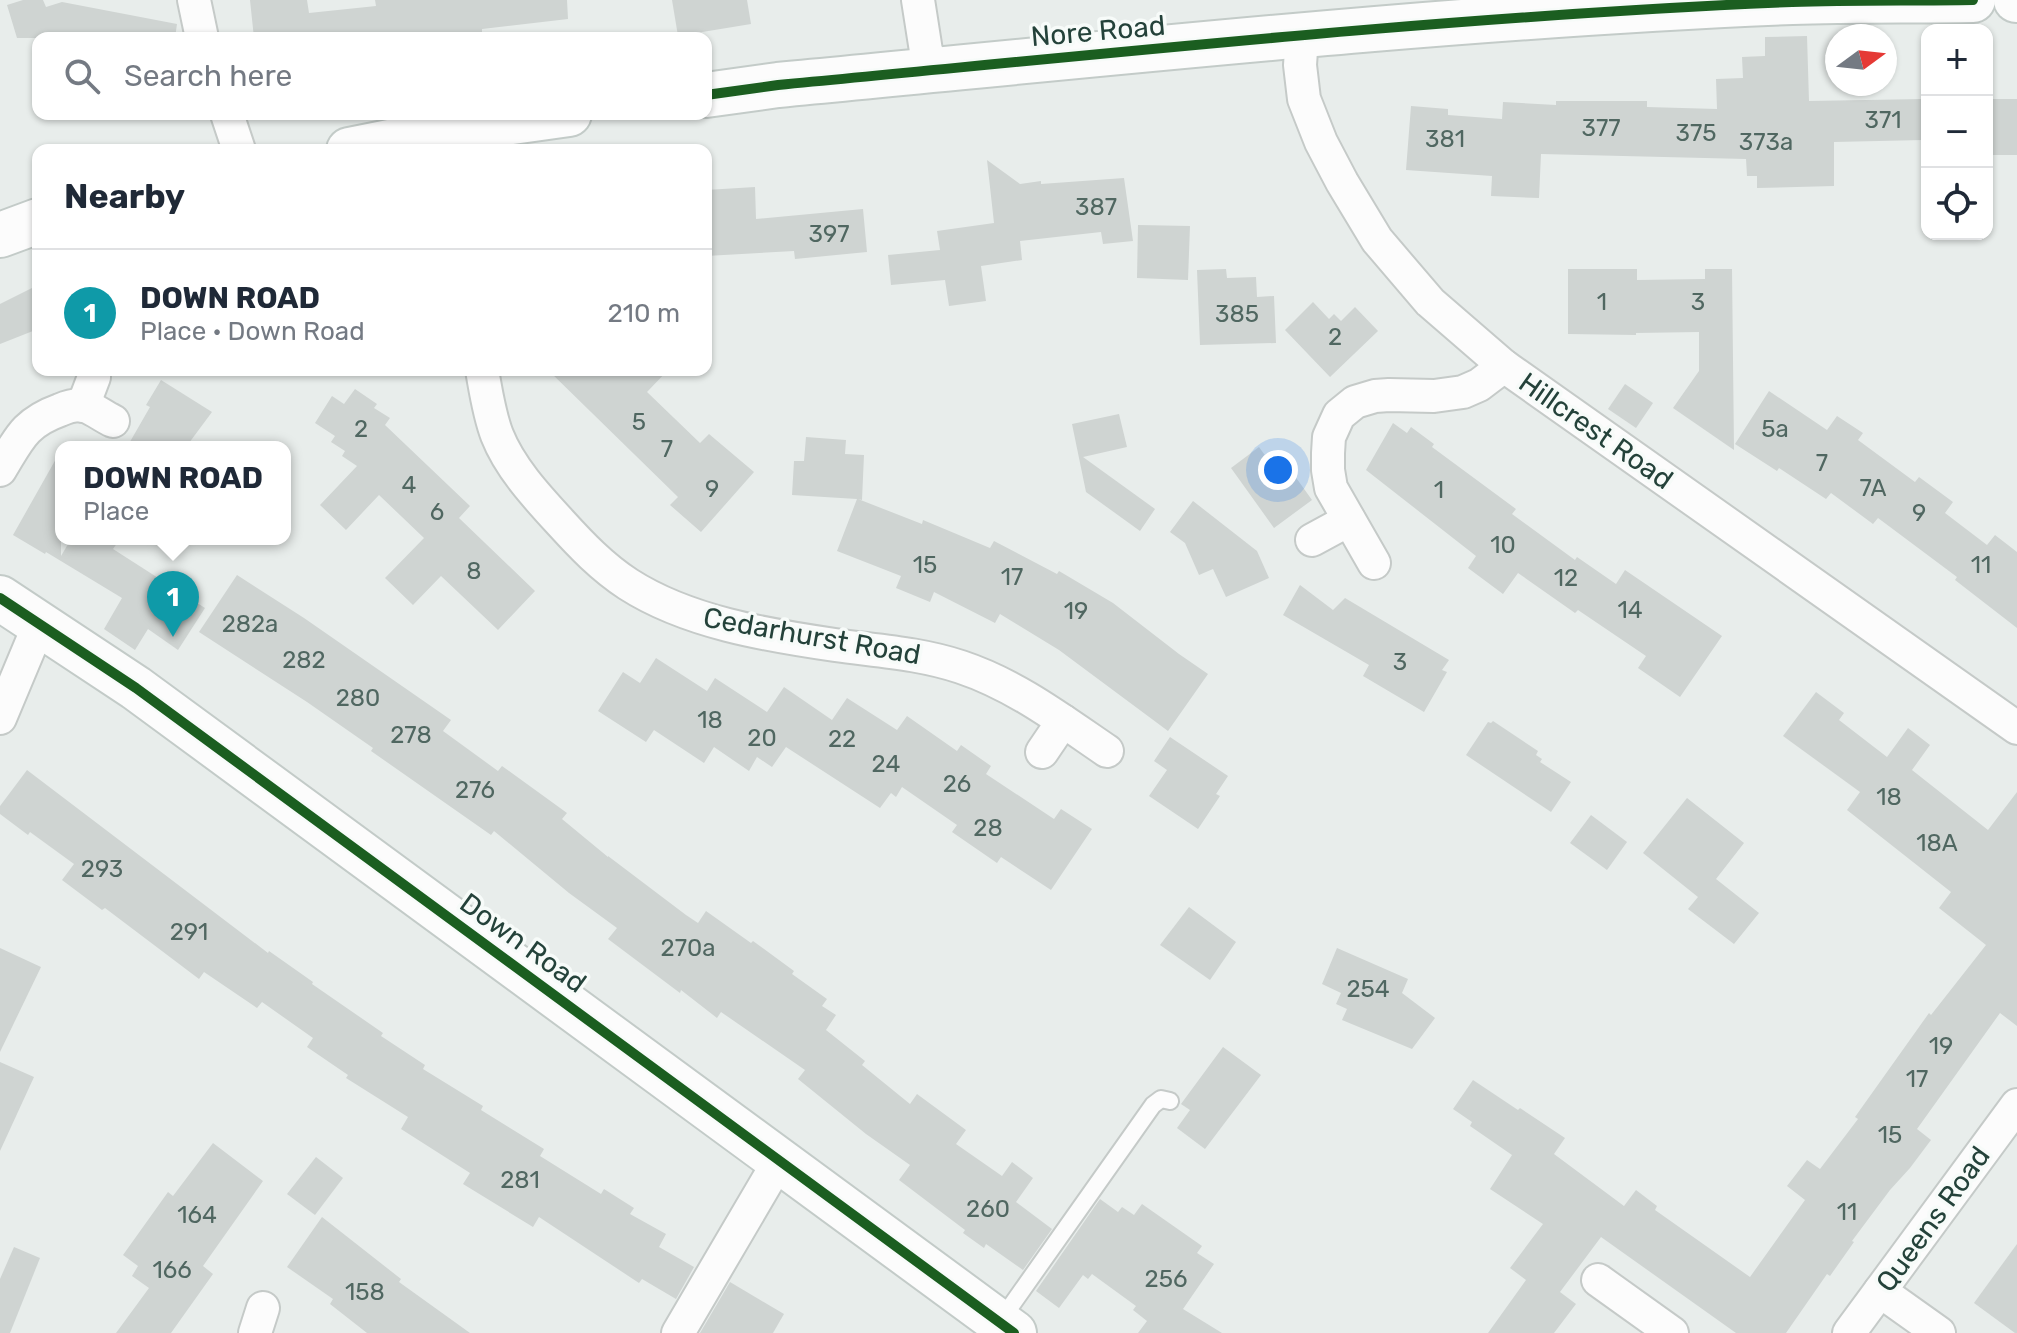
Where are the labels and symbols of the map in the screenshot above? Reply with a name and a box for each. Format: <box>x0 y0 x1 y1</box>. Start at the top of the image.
street label: Nore Road <box>1029 9 1167 53</box>
north arrow <box>1825 24 1897 96</box>
house number: 371 <box>1864 106 1902 134</box>
house number: 377 <box>1581 114 1621 142</box>
house number: 375 <box>1676 119 1717 147</box>
house number: 381 <box>1425 125 1465 153</box>
house number: 373a <box>1739 128 1793 156</box>
house number: 387 <box>1075 193 1117 221</box>
house number: 397 <box>809 220 849 248</box>
house number: 1 <box>1597 288 1607 316</box>
house number: 3 <box>1691 288 1705 316</box>
house number: 385 <box>1215 300 1259 328</box>
house number: 2 <box>1328 323 1342 351</box>
street label: Hillcrest Road <box>1513 366 1679 496</box>
house number: 5 <box>632 408 646 436</box>
house number: 2 <box>354 415 368 443</box>
house number: 5a <box>1761 415 1789 443</box>
house number: 7 <box>661 435 673 463</box>
house number: 7 <box>1816 449 1828 477</box>
your location <box>1258 450 1298 490</box>
house number: 4 <box>402 471 417 499</box>
house number: 7A <box>1859 474 1887 502</box>
house number: 9 <box>705 475 719 503</box>
house number: 1 <box>1434 476 1444 504</box>
house number: 6 <box>430 498 444 526</box>
house number: 9 <box>1912 499 1926 527</box>
house number: 10 <box>1490 531 1516 559</box>
house number: 15 <box>913 551 937 579</box>
house number: 11 <box>1971 551 1991 579</box>
house number: 8 <box>466 557 482 585</box>
house number: 17 <box>1001 563 1023 591</box>
house number: 12 <box>1554 564 1578 592</box>
pin: 1 <box>147 571 199 637</box>
house number: 14 <box>1617 596 1643 624</box>
house number: 19 <box>1064 597 1088 625</box>
street label: Cedarhurst Road <box>701 601 923 671</box>
house number: 282a <box>222 610 278 638</box>
house number: 282 <box>282 646 326 674</box>
house number: 3 <box>1393 648 1407 676</box>
house number: 280 <box>336 684 380 712</box>
house number: 18 <box>697 706 723 734</box>
house number: 278 <box>390 721 432 749</box>
house number: 20 <box>747 724 777 752</box>
house number: 22 <box>828 725 856 753</box>
house number: 24 <box>872 750 900 778</box>
house number: 26 <box>943 770 971 798</box>
house number: 276 <box>455 776 495 804</box>
house number: 18 <box>1876 783 1902 811</box>
house number: 28 <box>973 814 1003 842</box>
house number: 18A <box>1916 829 1958 857</box>
house number: 293 <box>81 855 123 883</box>
street label: Down Road <box>454 886 592 1000</box>
house number: 291 <box>170 918 208 946</box>
house number: 270a <box>661 934 715 962</box>
house number: 254 <box>1346 975 1390 1003</box>
house number: 19 <box>1929 1032 1953 1060</box>
house number: 17 <box>1906 1065 1928 1093</box>
house number: 15 <box>1878 1121 1902 1149</box>
street label: Queens Road <box>1869 1140 1997 1298</box>
house number: 281 <box>500 1166 540 1194</box>
house number: 260 <box>966 1195 1010 1223</box>
house number: 11 <box>1837 1198 1857 1226</box>
house number: 164 <box>177 1201 217 1229</box>
house number: 166 <box>152 1256 192 1284</box>
house number: 256 <box>1145 1265 1187 1293</box>
house number: 158 <box>345 1278 385 1306</box>

